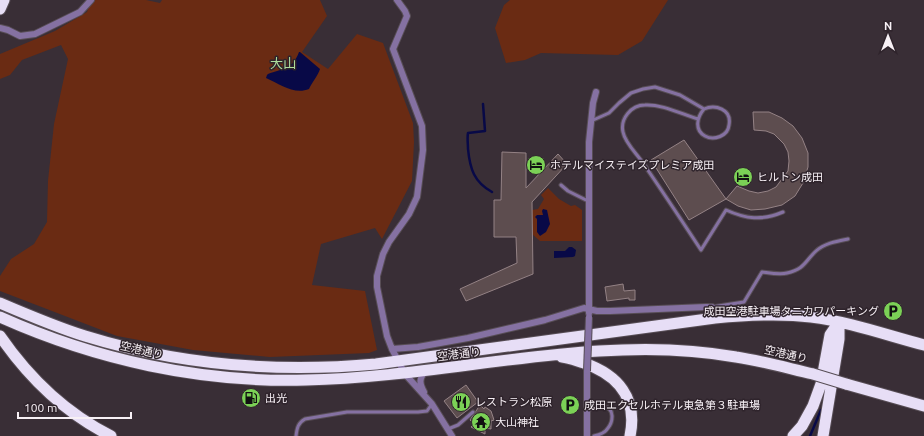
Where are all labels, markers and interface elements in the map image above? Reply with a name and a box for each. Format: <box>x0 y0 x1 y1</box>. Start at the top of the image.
north arrow <box>868 16 908 56</box>
text: N <box>884 20 892 32</box>
district label: 大山 <box>270 56 296 70</box>
hotel icon: ホテルマイステイズプレミア成田 <box>525 154 547 176</box>
place label: ホテルマイステイズプレミア成田 <box>550 159 714 171</box>
hotel icon: ヒルトン成田 <box>732 166 754 188</box>
place label: ヒルトン成田 <box>757 171 823 183</box>
parking icon: 成田空港駐車場タニカワパーキング <box>882 300 904 322</box>
place label: 成田空港駐車場タニカワパーキング <box>704 305 879 317</box>
street label: 空港通り <box>119 339 165 361</box>
street label: 空港通り <box>763 343 809 365</box>
street label: 空港通り <box>436 345 482 363</box>
fuel station icon: 出光 <box>240 387 262 409</box>
restaurant icon: レストラン松原 <box>450 391 472 413</box>
place label: 出光 <box>265 392 287 404</box>
scale bar <box>18 394 131 420</box>
parking icon: 成田エクセルホテル東急第３駐車場 <box>559 394 581 416</box>
place label: レストラン松原 <box>475 396 552 408</box>
place label: 成田エクセルホテル東急第３駐車場 <box>584 399 760 411</box>
text: 100 m <box>24 401 57 414</box>
temple icon: 大山神社 <box>470 411 492 433</box>
place label: 大山神社 <box>495 416 539 428</box>

